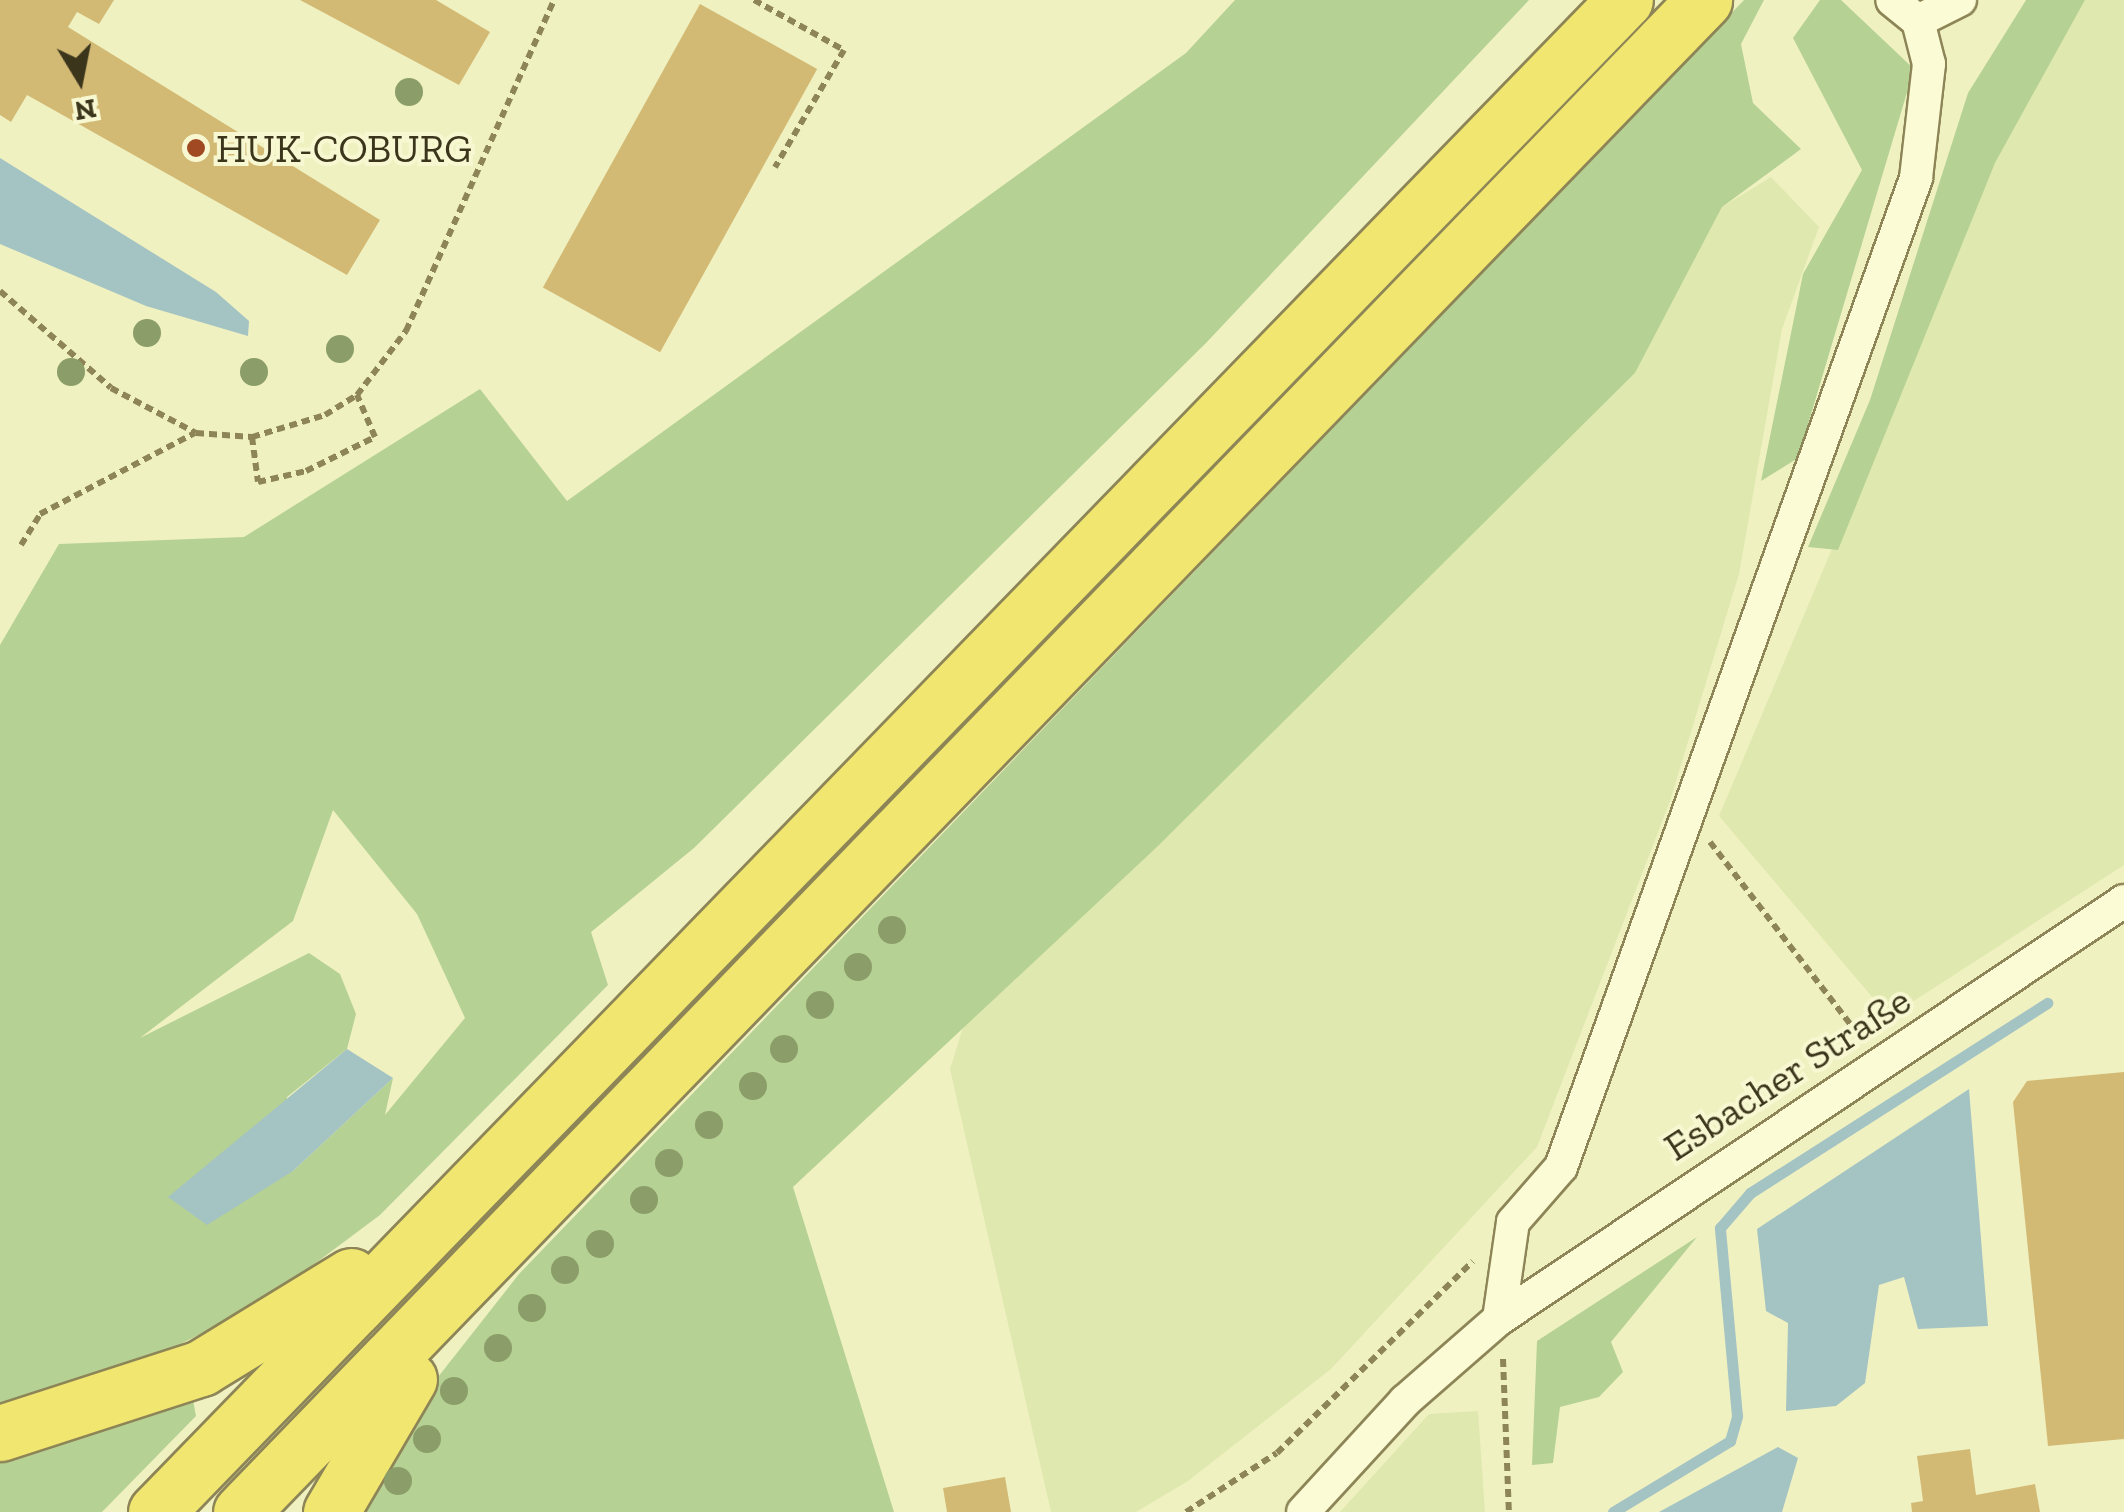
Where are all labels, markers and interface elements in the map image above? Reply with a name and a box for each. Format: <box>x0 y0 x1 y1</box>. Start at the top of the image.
north arrow <box>30 30 130 130</box>
text: N <box>72 92 99 128</box>
place label: HUK-COBURG <box>216 124 472 172</box>
marker: HUK-COBURG <box>185 137 207 159</box>
street label: Esbacher Straße <box>1655 975 1919 1171</box>

